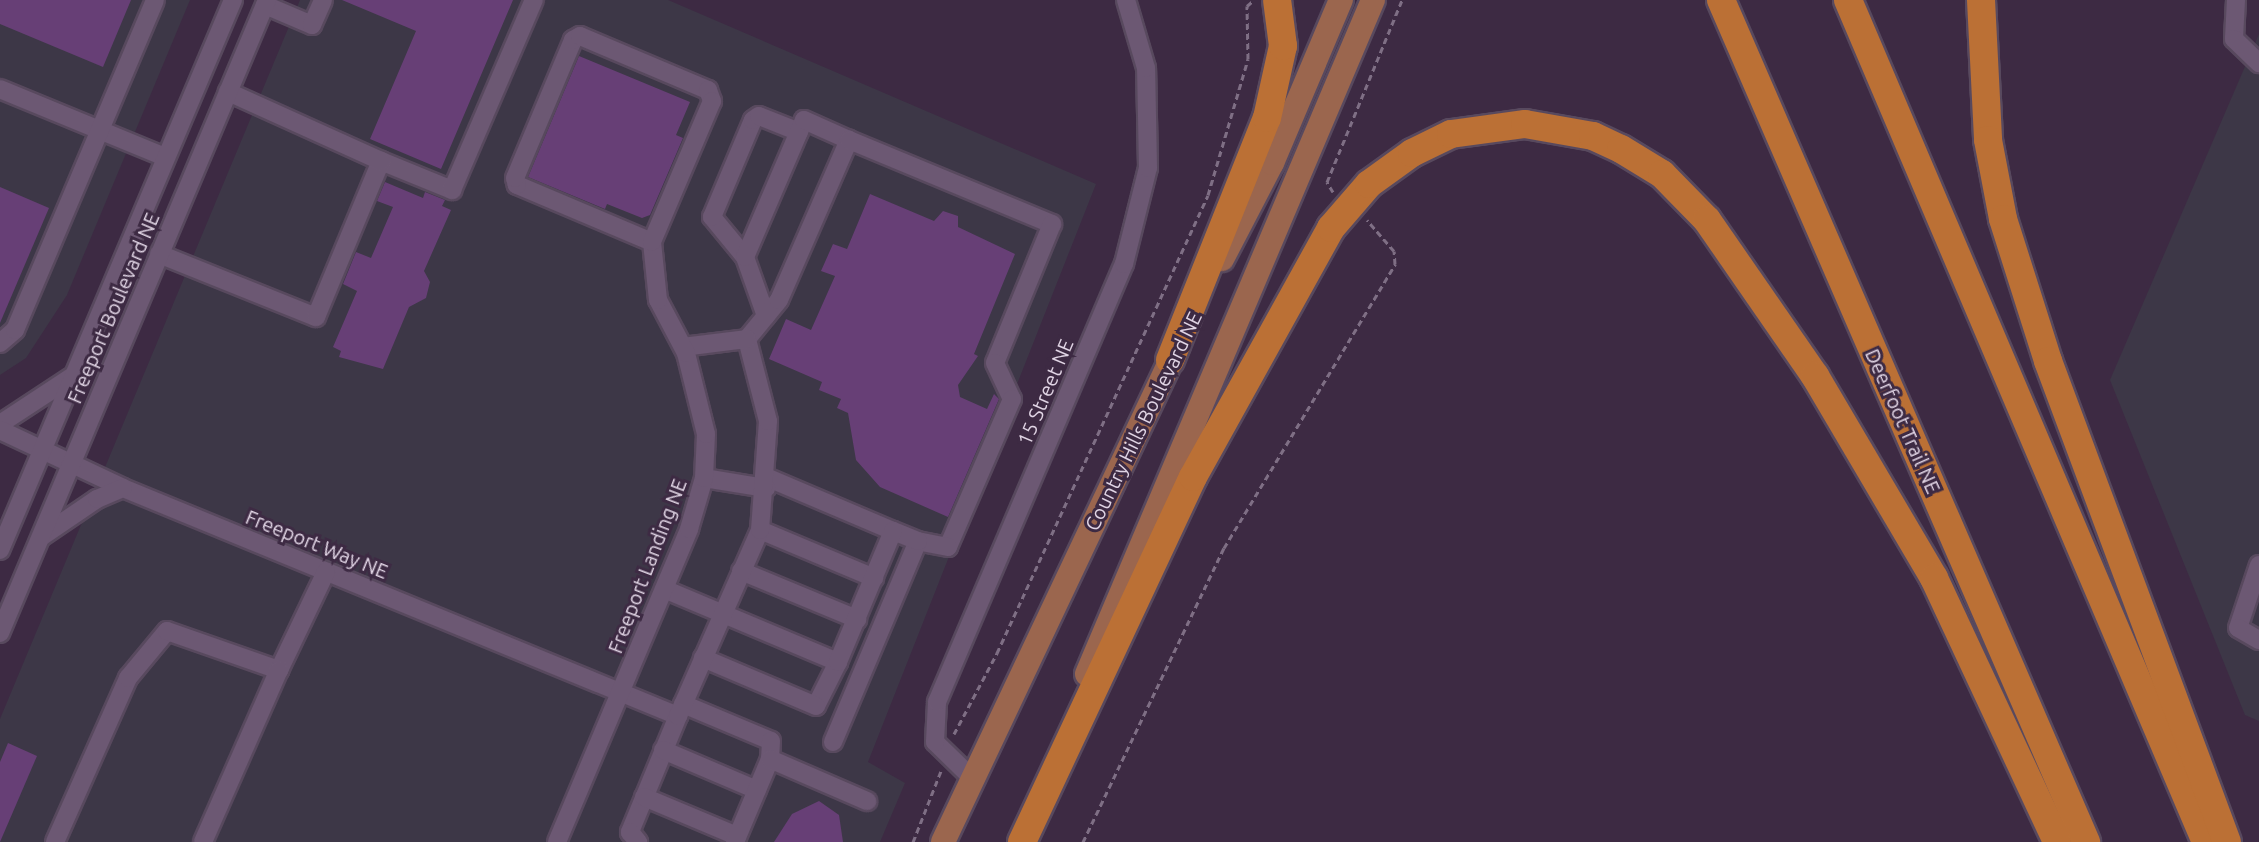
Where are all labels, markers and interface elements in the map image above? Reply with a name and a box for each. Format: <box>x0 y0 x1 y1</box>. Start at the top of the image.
street label: Freeport Boulevard NE <box>62 209 164 407</box>
street label: Country Hills Boulevard NE <box>1079 307 1207 535</box>
street label: 15 Street NE <box>1012 335 1078 449</box>
street label: Deerfoot Trail NE <box>1860 345 1946 497</box>
street label: Freeport Landing NE <box>603 475 691 657</box>
street label: Freeport Way NE <box>242 505 392 583</box>

